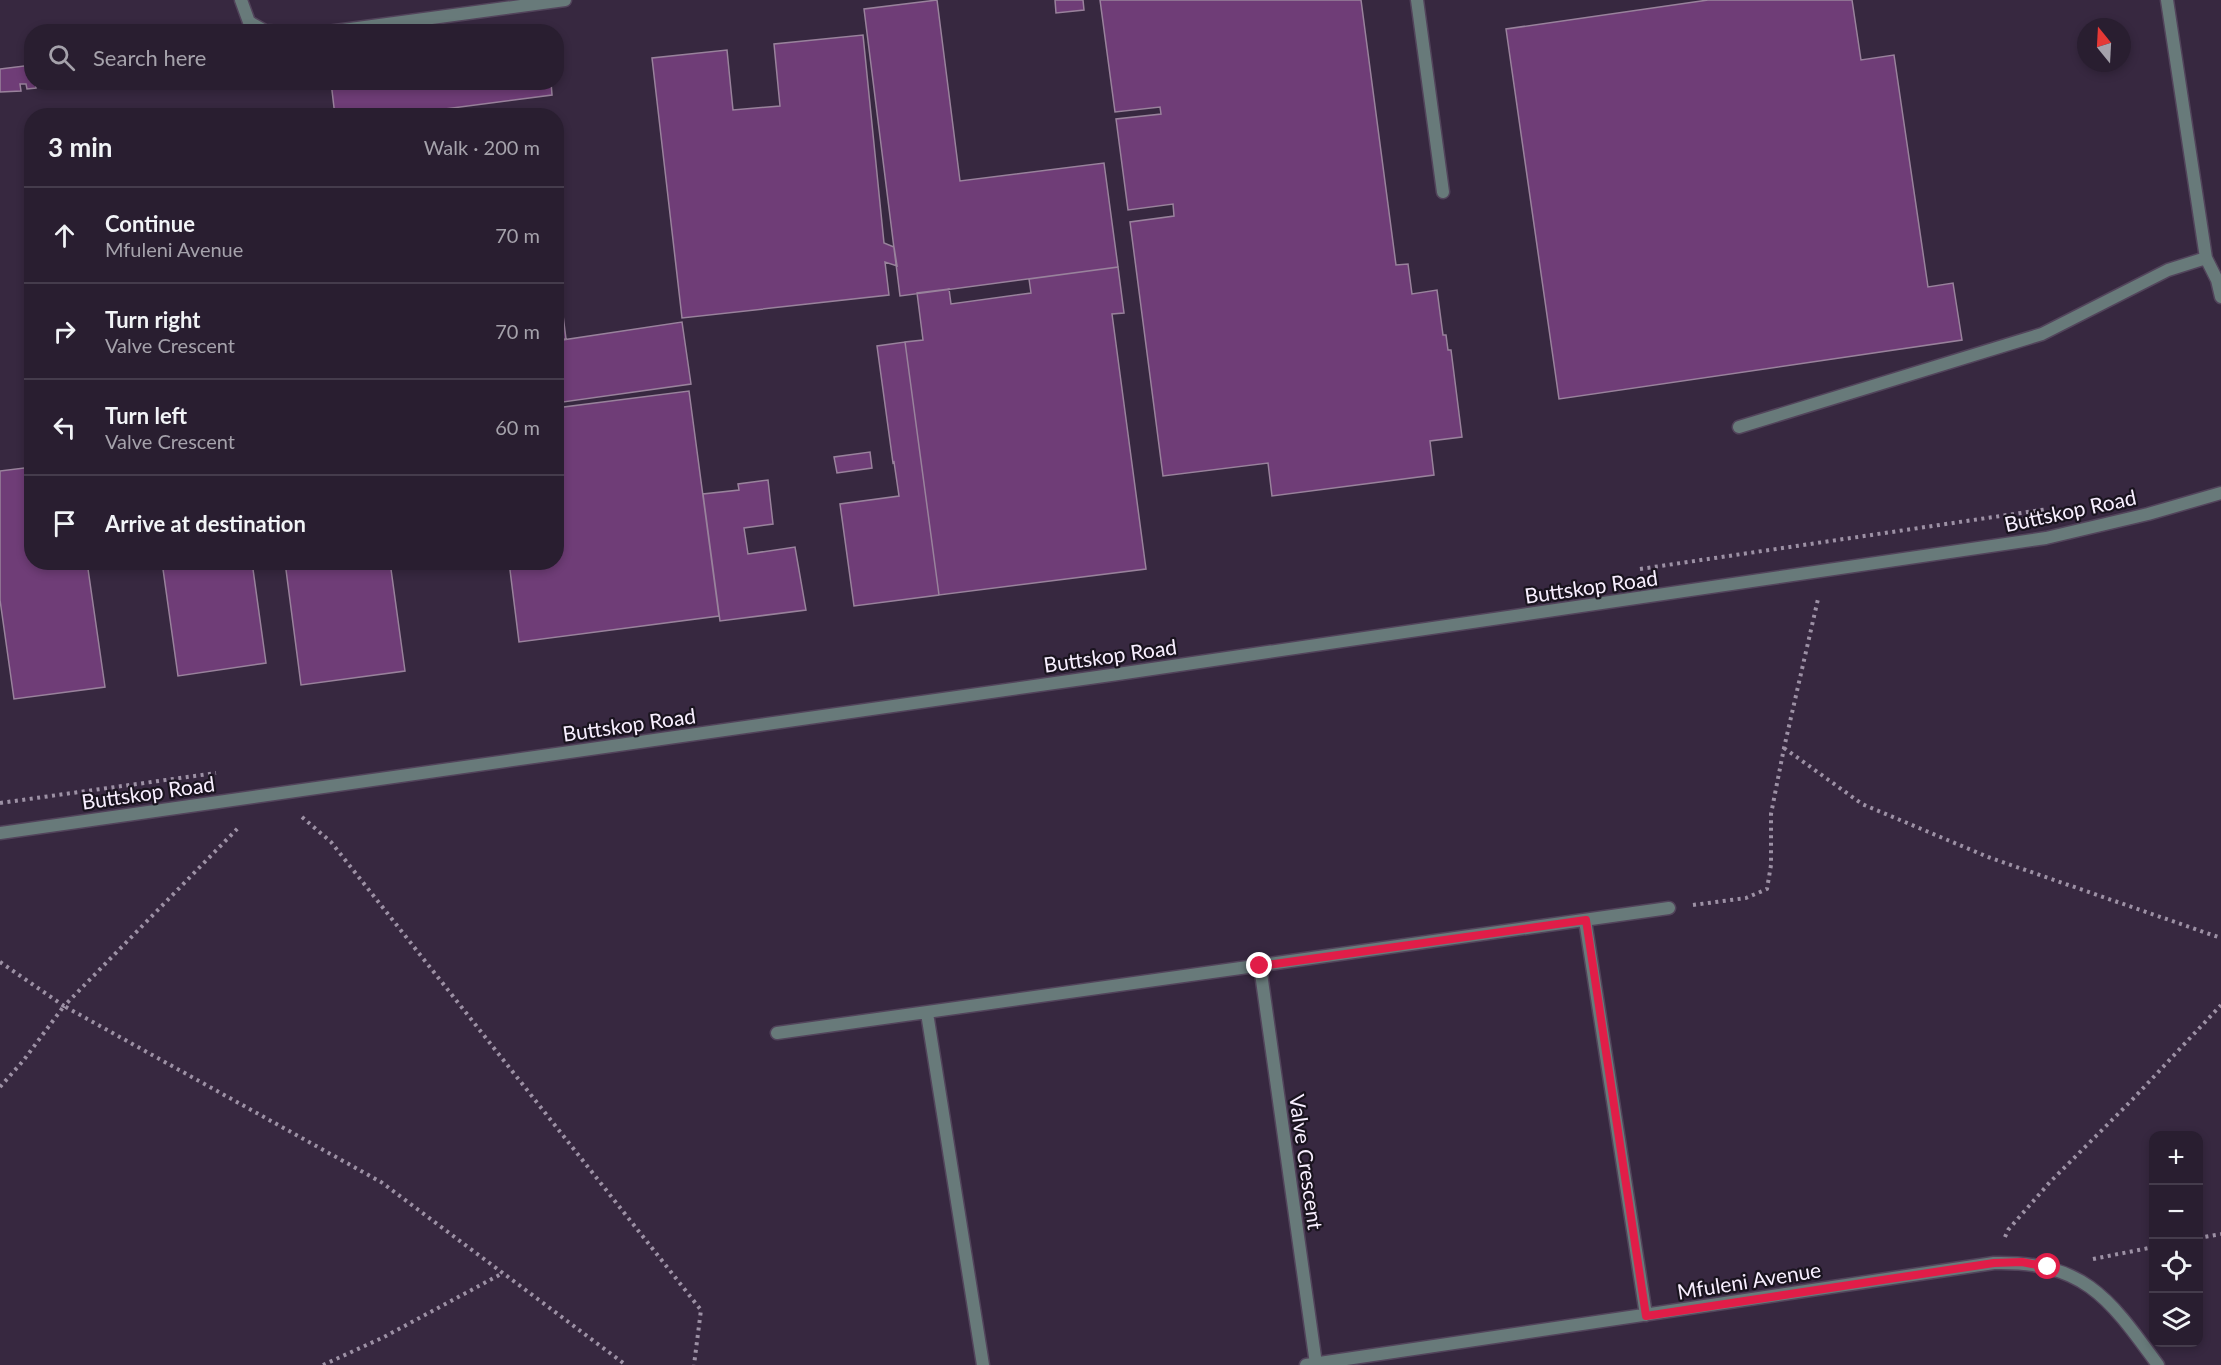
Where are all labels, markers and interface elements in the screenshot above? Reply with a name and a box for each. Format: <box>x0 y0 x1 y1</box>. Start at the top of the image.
north arrow <box>2077 18 2131 72</box>
search box <box>24 24 564 90</box>
icon: search <box>45 41 78 74</box>
text: Search here <box>93 44 206 71</box>
text: 3 min <box>48 131 112 163</box>
text: Walk · 200 m <box>424 135 540 159</box>
text: Continue <box>105 210 195 237</box>
icon: ahead <box>48 219 81 252</box>
text: 70 m <box>495 223 540 247</box>
text: Mfuleni Avenue <box>105 237 243 261</box>
text: Turn right <box>105 306 200 333</box>
icon: right <box>48 315 81 348</box>
text: 70 m <box>495 319 540 343</box>
text: Valve Crescent <box>105 333 235 357</box>
text: Turn left <box>105 402 187 429</box>
icon: left <box>48 411 81 444</box>
text: 60 m <box>495 415 540 439</box>
text: Valve Crescent <box>105 429 235 453</box>
street label: Buttskop Road <box>2002 484 2138 536</box>
icon: arrive <box>48 507 81 540</box>
text: Arrive at destination <box>105 510 306 537</box>
street label: Buttskop Road <box>1523 564 1659 608</box>
street label: Buttskop Road <box>1042 633 1178 677</box>
street label: Buttskop Road <box>561 702 697 746</box>
street label: Buttskop Road <box>80 770 216 814</box>
route end <box>1246 952 1272 978</box>
street label: Valve Crescent <box>1285 1093 1329 1232</box>
map controls <box>2149 1131 2203 1347</box>
button: + <box>2149 1131 2203 1185</box>
button: − <box>2149 1185 2203 1239</box>
button: locate <box>2149 1239 2203 1293</box>
route start <box>2034 1253 2060 1279</box>
street label: Mfuleni Avenue <box>1675 1256 1823 1304</box>
button: layers <box>2149 1293 2203 1347</box>

